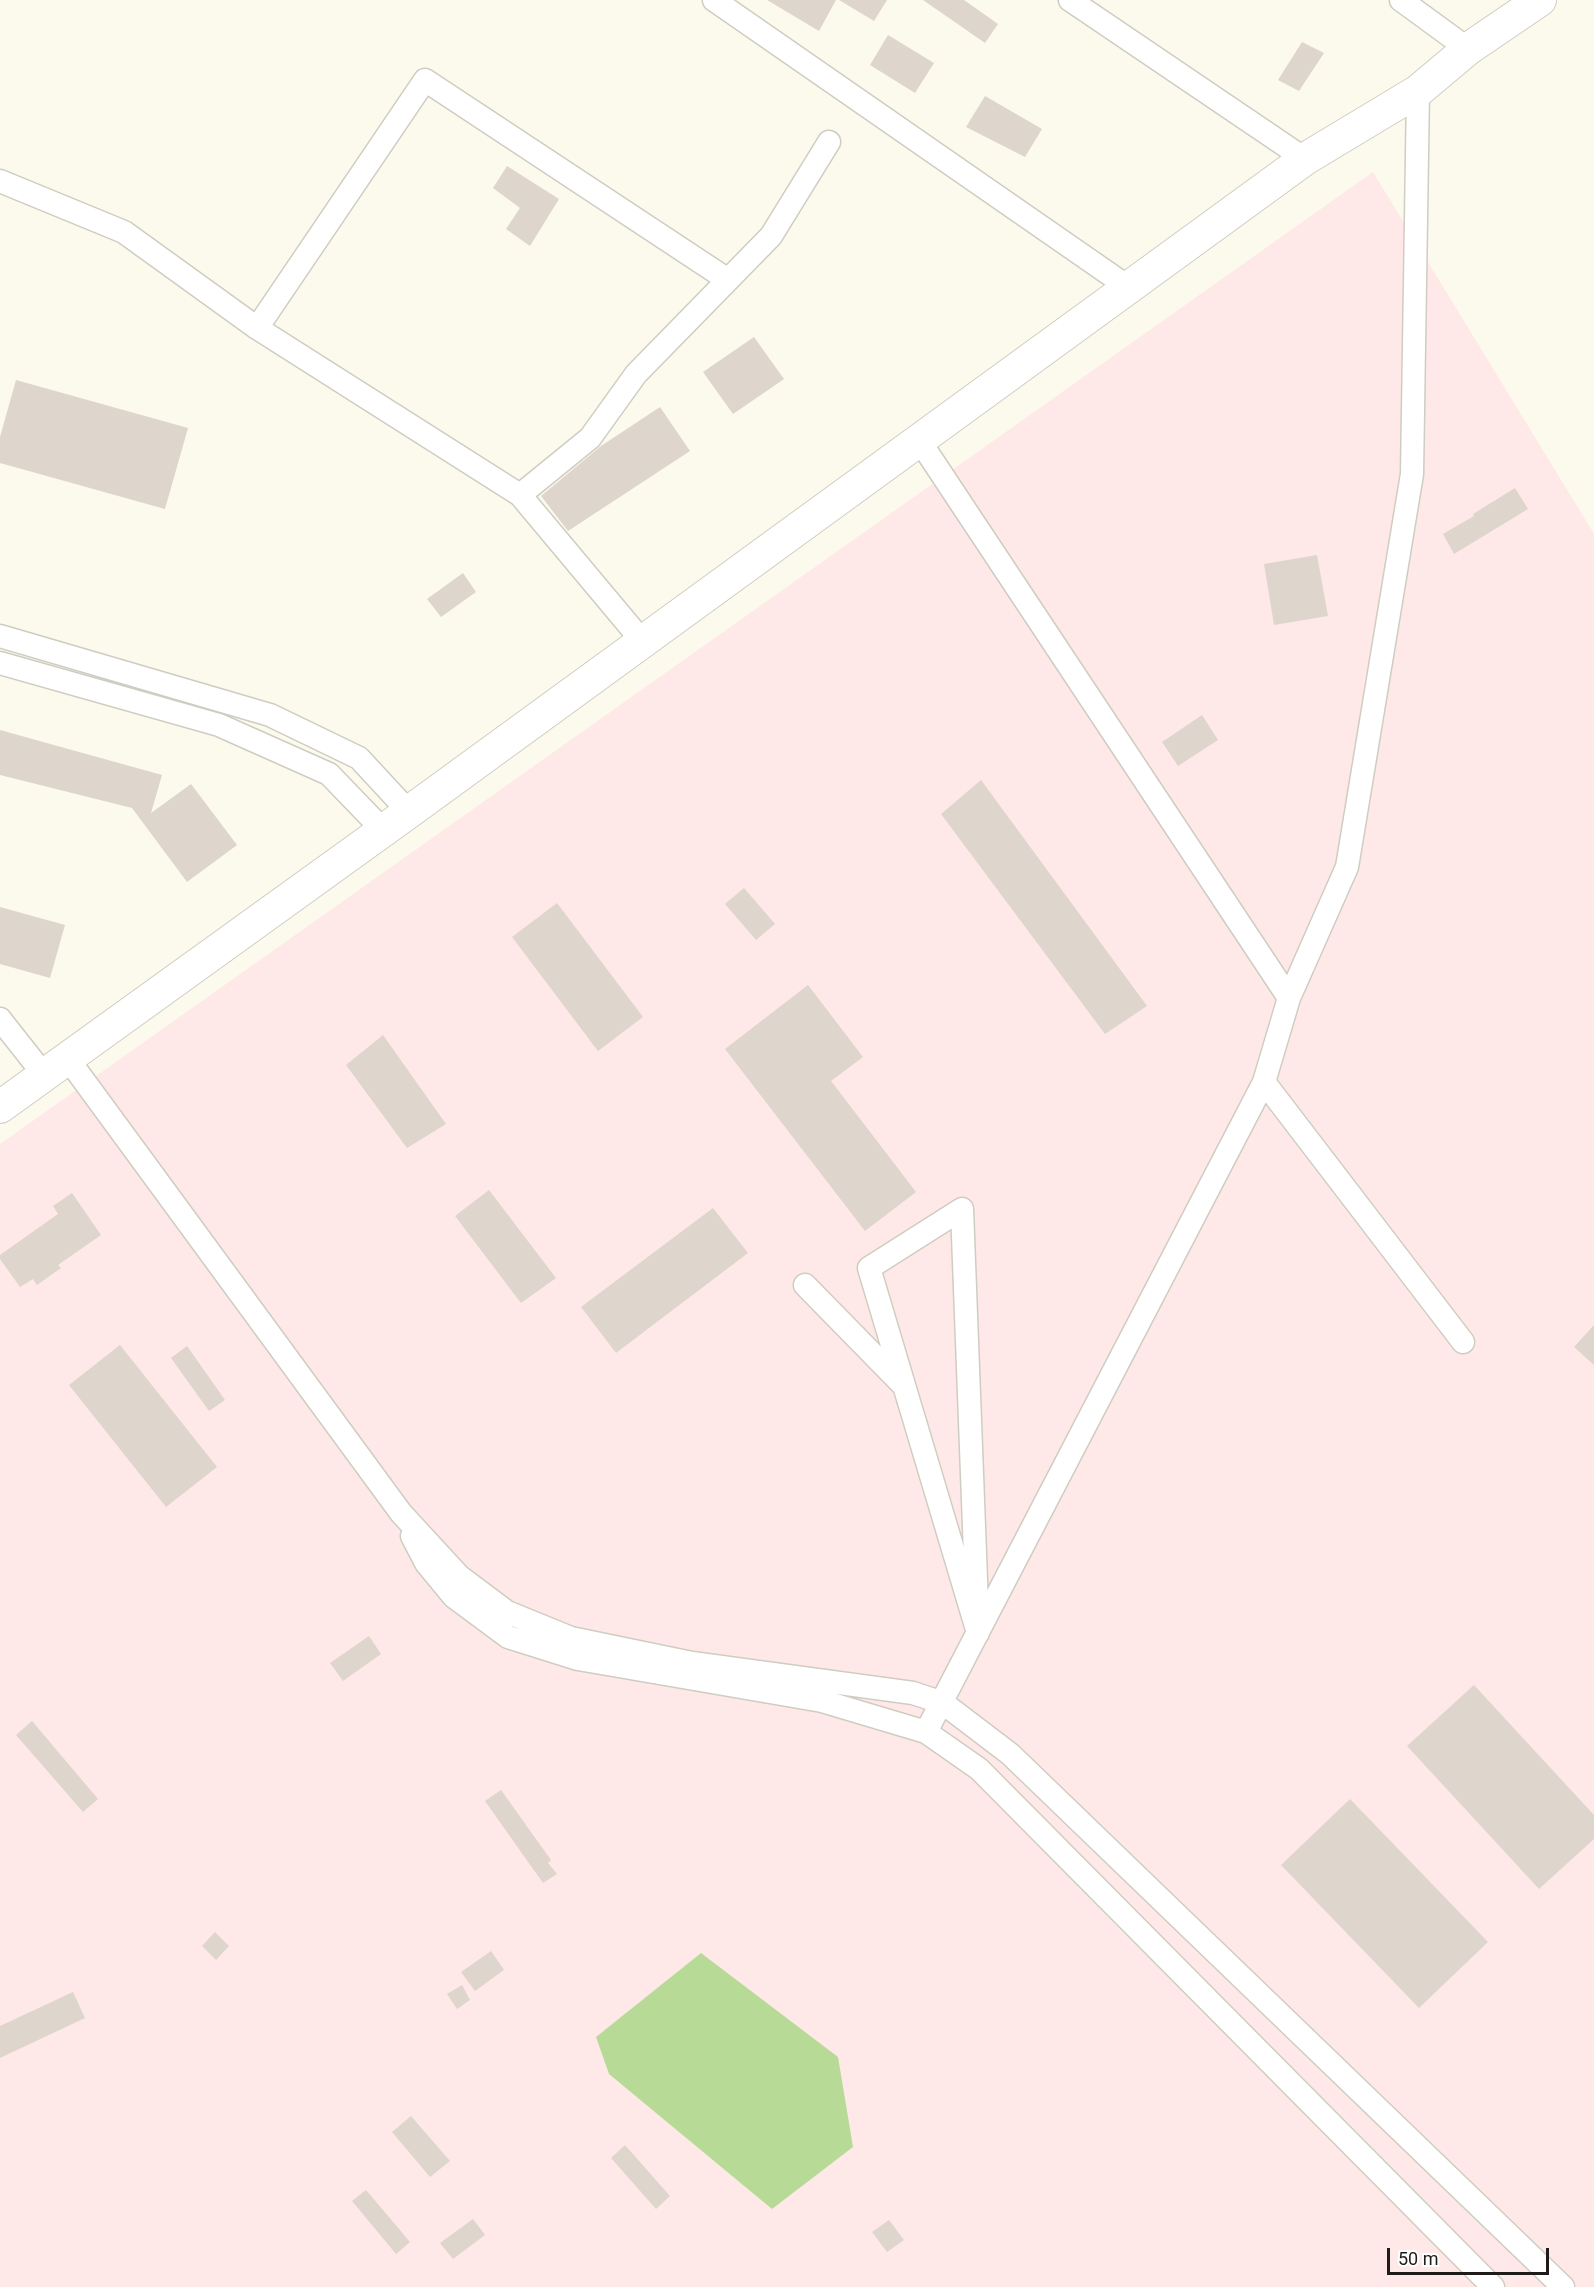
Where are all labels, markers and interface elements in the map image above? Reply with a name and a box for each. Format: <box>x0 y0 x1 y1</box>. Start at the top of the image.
scale bar <box>1390 2236 1552 2274</box>
text: 50 m <box>1398 2248 1438 2269</box>

